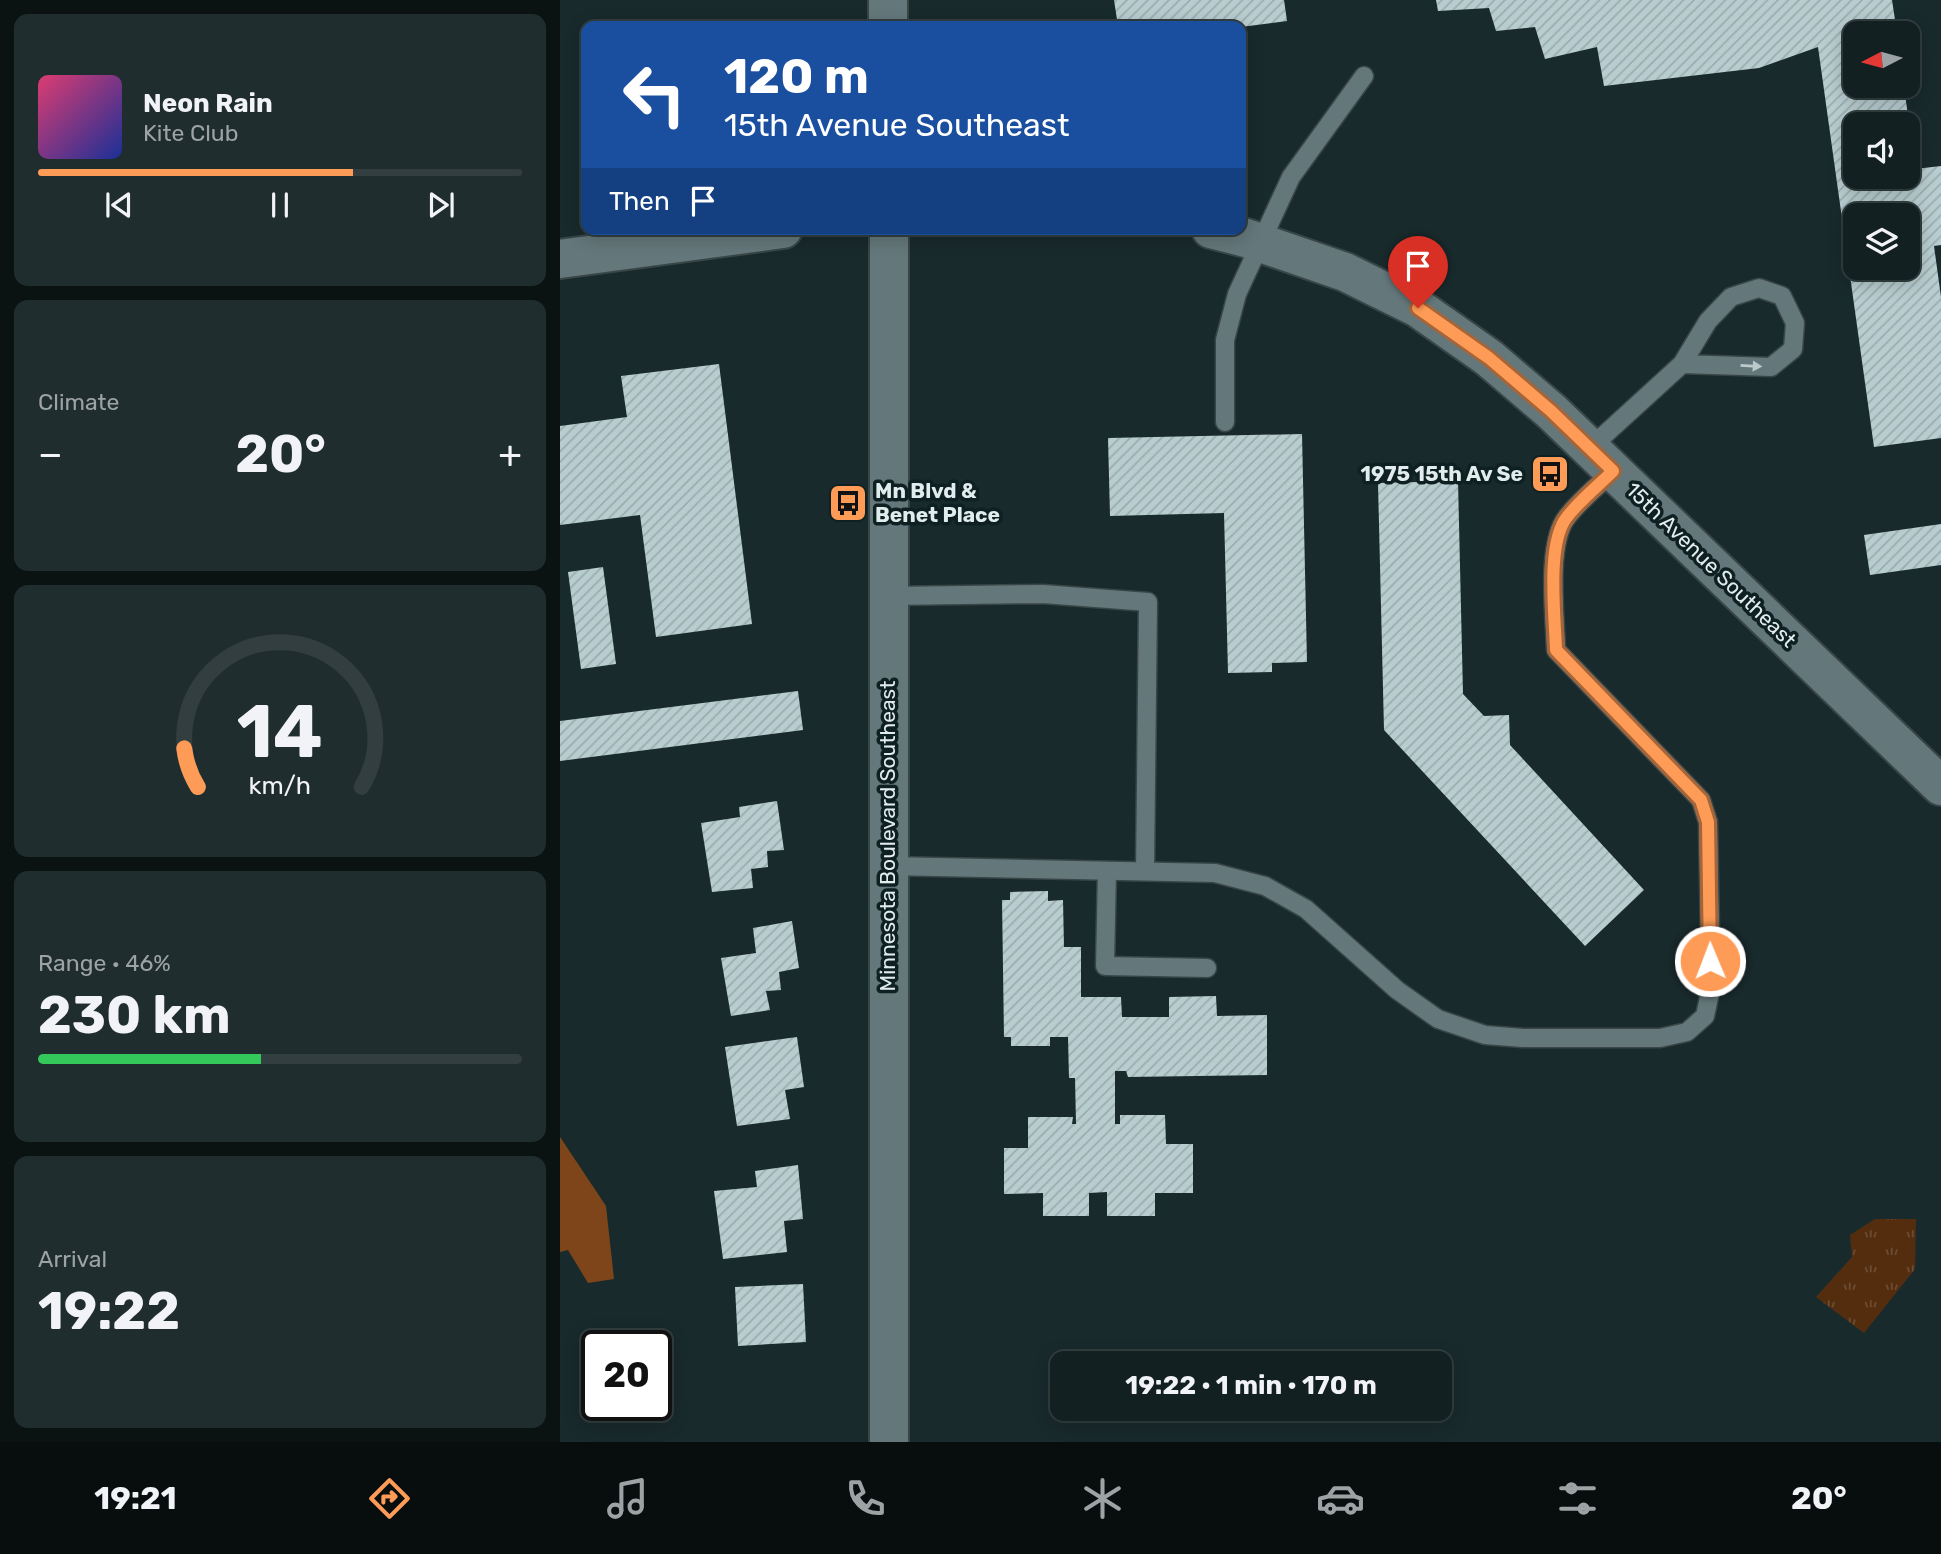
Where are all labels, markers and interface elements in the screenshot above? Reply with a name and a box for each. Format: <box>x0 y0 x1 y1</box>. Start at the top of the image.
north arrow <box>1843 21 1920 98</box>
map controls <box>1843 21 1920 280</box>
text: 120 m <box>724 47 869 105</box>
icon: left <box>609 49 700 140</box>
text: Neon Rain <box>143 88 273 119</box>
text: 15th Avenue Southeast <box>724 106 1070 144</box>
button: sound <box>1843 112 1920 189</box>
text: Kite Club <box>143 119 238 147</box>
icon: arrive <box>684 182 722 220</box>
icon: previous <box>100 186 138 224</box>
icon: pause <box>261 186 299 224</box>
icon: next <box>422 186 460 224</box>
text: Then <box>609 186 670 217</box>
button: layers <box>1843 203 1920 280</box>
pin <box>1388 236 1448 308</box>
icon: arrive <box>1399 247 1437 285</box>
one-way arrow <box>1740 361 1762 372</box>
text: Climate <box>38 388 119 416</box>
text: 20° <box>235 423 326 485</box>
text: − <box>38 431 63 477</box>
text: + <box>498 431 522 477</box>
bus stop icon: 1975 15th Av Se <box>1529 453 1571 495</box>
place label: 1975 15th Av Se <box>1361 461 1523 486</box>
street label: 15th Avenue Southeast <box>1621 477 1802 652</box>
place label: Mn Blvd & Benet Place <box>875 478 1000 527</box>
bus stop icon: Mn Blvd & Benet Place <box>827 482 869 524</box>
street label: Minnesota Boulevard Southeast <box>875 680 900 992</box>
text: 14 <box>237 689 323 775</box>
text: km/h <box>249 771 311 800</box>
position arrow <box>1673 924 1747 998</box>
text: Range · 46% <box>38 949 171 977</box>
text: 230 km <box>38 984 231 1046</box>
text: Arrival <box>38 1245 107 1273</box>
text: 19:22 <box>38 1280 180 1342</box>
speed limit sign: 20 <box>581 1330 672 1421</box>
text: 19:22 · 1 min · 170 m <box>1125 1370 1377 1401</box>
icon: directions <box>365 1474 414 1523</box>
icon: music <box>603 1474 652 1523</box>
icon: phone <box>841 1474 890 1523</box>
icon: climate <box>1078 1474 1127 1523</box>
icon: car <box>1316 1474 1365 1523</box>
icon: filters <box>1553 1474 1602 1523</box>
text: 19:21 <box>94 1479 177 1517</box>
text: 20° <box>1791 1479 1847 1517</box>

